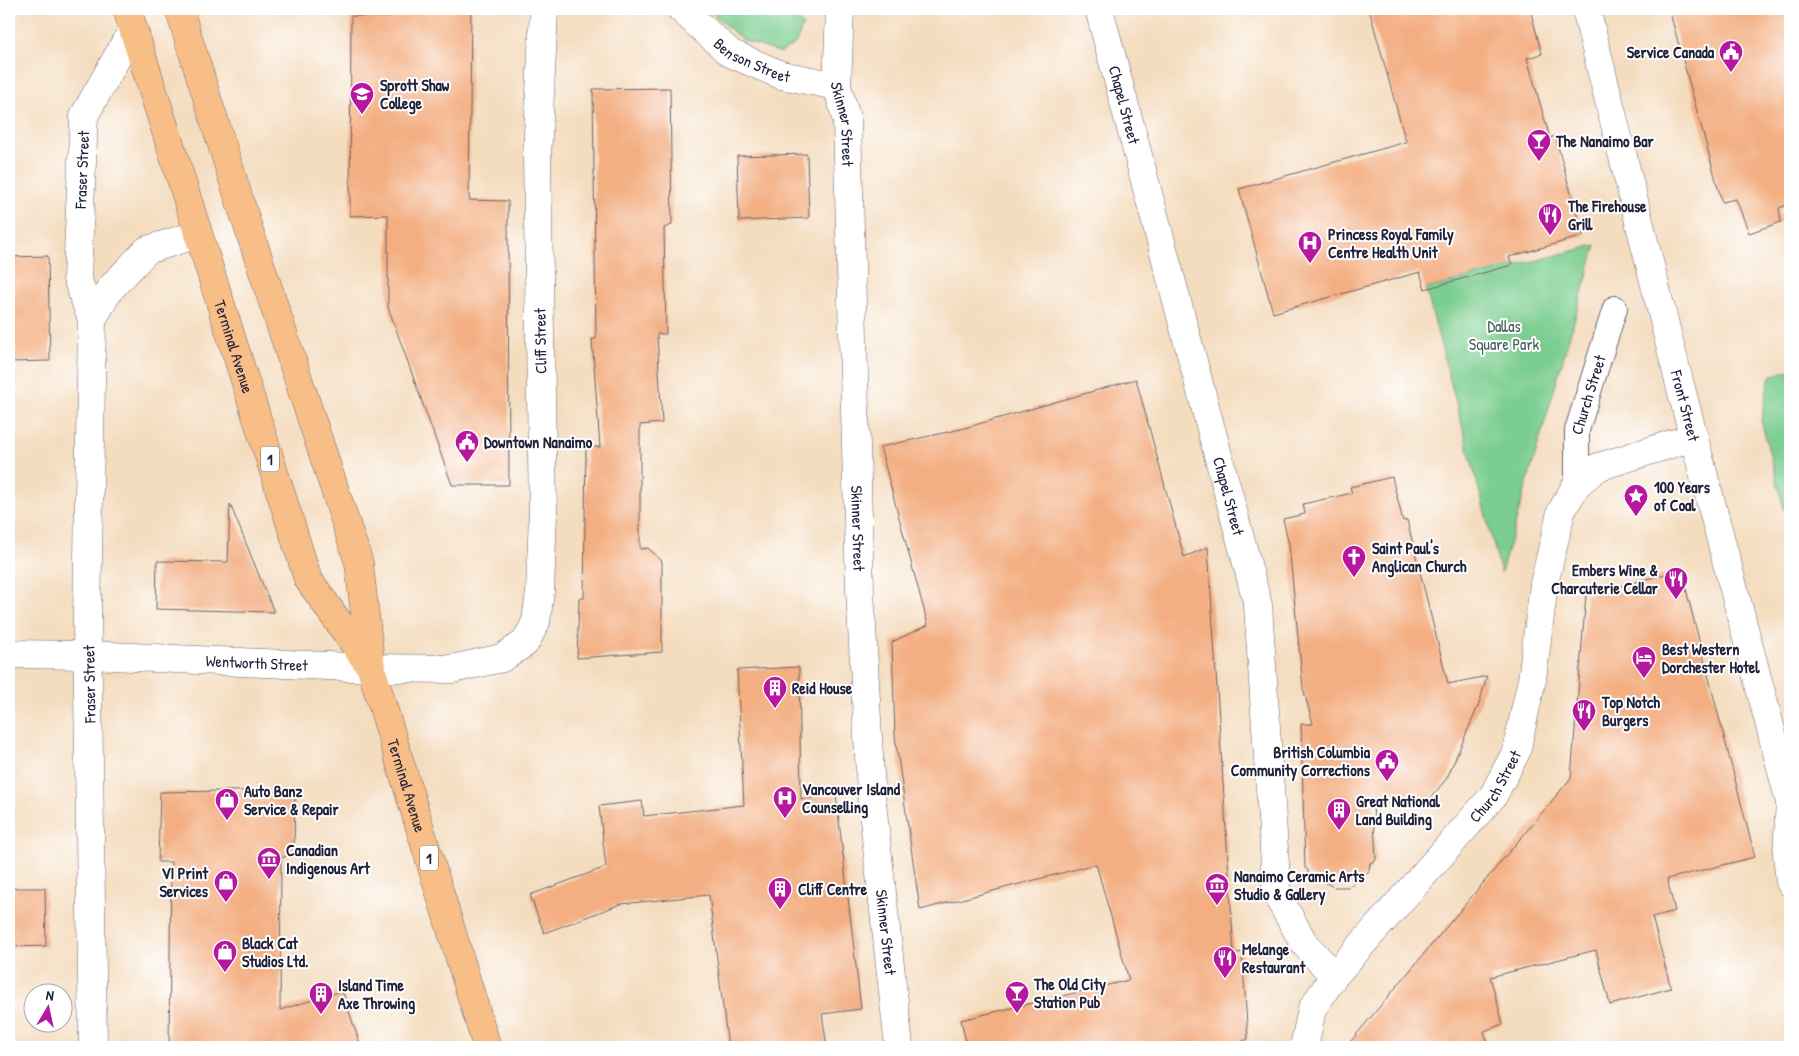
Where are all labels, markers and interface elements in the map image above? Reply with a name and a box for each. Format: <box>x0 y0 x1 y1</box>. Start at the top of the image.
street label: Benson Street <box>709 33 792 88</box>
public building icon: Service Canada <box>1718 39 1744 73</box>
place label: Service Canada <box>1627 41 1715 63</box>
street label: Chapel Street <box>1104 63 1146 147</box>
place label: Sprott Shaw College <box>380 74 450 115</box>
school or university icon: Sprott Shaw College <box>349 81 375 115</box>
street label: Skinner Street <box>826 82 859 167</box>
bar icon: The Nanaimo Bar <box>1526 128 1552 162</box>
street label: Fraser Street <box>69 130 94 210</box>
place label: The Nanaimo Bar <box>1555 130 1655 152</box>
place label: The Firehouse Grill <box>1567 195 1647 235</box>
restaurant icon: The Firehouse Grill <box>1537 202 1563 236</box>
place label: Princess Royal Family Centre Health Unit <box>1328 223 1454 263</box>
hospital icon: Princess Royal Family Centre Health Unit <box>1297 230 1323 264</box>
street label: Terminal Avenue <box>209 297 259 396</box>
street label: Cliff Street <box>528 307 552 374</box>
park label: Dallas Square Park <box>1469 315 1540 355</box>
street label: Church Street <box>1565 352 1611 437</box>
street label: Front Street <box>1666 367 1705 444</box>
public building icon: Downtown Nanaimo <box>454 429 480 463</box>
place label: Downtown Nanaimo <box>484 431 593 453</box>
road number: 1 <box>261 446 279 472</box>
street label: Chapel Street <box>1208 454 1250 538</box>
place label: 100 Years of Coal <box>1654 476 1711 516</box>
place icon: 100 Years of Coal <box>1623 483 1649 517</box>
street label: Skinner Street <box>846 485 870 572</box>
place label: Saint Paul's Anglican Church <box>1372 537 1467 578</box>
church icon: Saint Paul's Anglican Church <box>1341 544 1367 578</box>
place label: Embers Wine & Charcuterie Cellar <box>1551 559 1659 599</box>
restaurant icon: Embers Wine & Charcuterie Cellar <box>1663 566 1689 600</box>
place label: Best Western Dorchester Hotel <box>1662 638 1760 678</box>
street label: Fraser Street <box>77 644 101 724</box>
hotel icon: Best Western Dorchester Hotel <box>1631 645 1657 679</box>
street label: Wentworth Street <box>205 649 309 676</box>
building icon: Reid House <box>762 675 788 709</box>
place label: Reid House <box>792 677 853 699</box>
place label: Top Notch Burgers <box>1601 691 1660 732</box>
restaurant icon: Top Notch Burgers <box>1571 698 1597 732</box>
street label: Terminal Avenue <box>382 736 432 835</box>
place label: British Columbia Community Corrections <box>1231 741 1371 782</box>
street label: Church Street <box>1464 746 1526 827</box>
public building icon: British Columbia Community Corrections <box>1374 748 1400 782</box>
place label: Vancouver Island Counselling <box>802 778 901 819</box>
place label: Auto Banz Service & Repair <box>244 780 340 821</box>
hospital icon: Vancouver Island Counselling <box>772 785 798 819</box>
shop icon: Auto Banz Service & Repair <box>214 787 240 821</box>
place label: Great National Land Building <box>1356 790 1440 831</box>
building icon: Great National Land Building <box>1326 797 1352 831</box>
place label: Canadian Indigenous Art <box>286 839 370 880</box>
museum icon: Canadian Indigenous Art <box>256 846 282 880</box>
road number: 1 <box>420 846 438 870</box>
place label: VI Print Services <box>159 862 209 902</box>
place label: Nanaimo Ceramic Arts Studio & Gallery <box>1234 865 1365 906</box>
shop icon: VI Print Services <box>213 869 239 903</box>
museum icon: Nanaimo Ceramic Arts Studio & Gallery <box>1204 872 1230 906</box>
building icon: Cliff Centre <box>767 876 793 910</box>
place label: Cliff Centre <box>798 878 868 900</box>
street label: Skinner Street <box>871 888 902 976</box>
place label: Black Cat Studios Ltd. <box>242 932 308 972</box>
place label: Melange Restaurant <box>1242 938 1306 978</box>
shop icon: Black Cat Studios Ltd. <box>212 939 238 973</box>
restaurant icon: Melange Restaurant <box>1212 945 1238 979</box>
place label: The Old City Station Pub <box>1033 973 1106 1013</box>
place label: Island Time Axe Throwing <box>338 974 415 1015</box>
bar icon: The Old City Station Pub <box>1004 980 1030 1014</box>
building icon: Island Time Axe Throwing <box>308 981 334 1015</box>
north arrow <box>22 984 72 1034</box>
text: N <box>45 985 56 1005</box>

